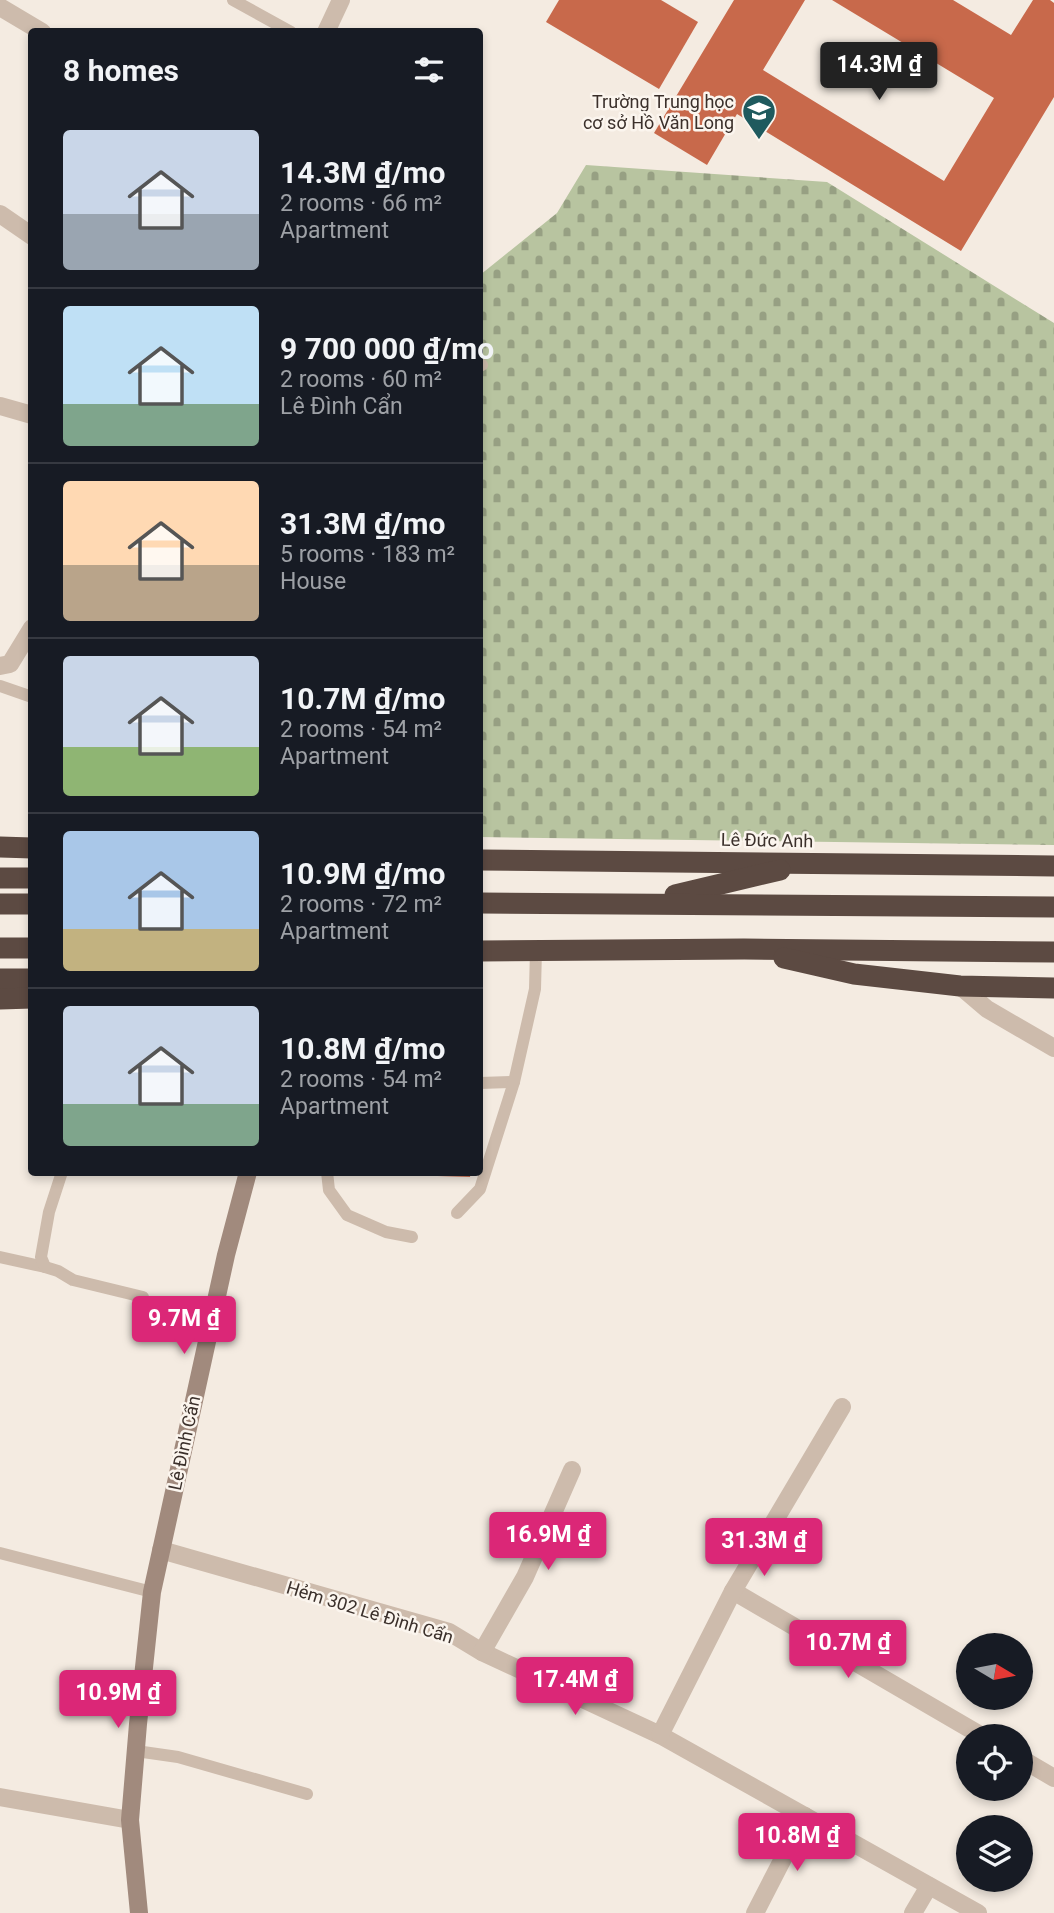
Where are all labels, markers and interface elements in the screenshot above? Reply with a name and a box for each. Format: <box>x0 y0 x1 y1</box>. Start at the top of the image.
pin: 14.3M ₫ <box>814 42 944 102</box>
icon: filters <box>410 51 448 89</box>
text: 14.3M ₫ <box>836 51 922 78</box>
text: 8 homes <box>63 53 179 88</box>
place label: Trường Trung học cơ sở Hồ Văn Long <box>583 91 734 133</box>
school or university icon: Trường Trung học cơ sở Hồ Văn Long <box>740 92 778 141</box>
text: 14.3M ₫/mo <box>280 155 445 190</box>
icon: home <box>119 158 203 242</box>
text: 2 rooms · 66 m² <box>280 190 442 217</box>
text: Apartment <box>280 217 389 244</box>
text: 9 700 000 ₫/mo <box>280 331 494 366</box>
icon: home <box>119 334 203 418</box>
text: 2 rooms · 60 m² <box>280 366 442 393</box>
text: Lê Đình Cẩn <box>280 393 403 420</box>
text: 31.3M ₫/mo <box>280 506 445 541</box>
icon: home <box>119 509 203 593</box>
text: 5 rooms · 183 m² <box>280 541 455 568</box>
text: House <box>280 568 346 595</box>
text: 10.7M ₫/mo <box>280 681 445 716</box>
icon: home <box>119 684 203 768</box>
text: 2 rooms · 54 m² <box>280 716 442 743</box>
text: Apartment <box>280 743 389 770</box>
street label: Lê Đức Anh <box>721 829 813 851</box>
text: 10.9M ₫/mo <box>280 856 445 891</box>
icon: home <box>119 859 203 943</box>
text: 2 rooms · 72 m² <box>280 891 442 918</box>
text: Apartment <box>280 918 389 945</box>
text: 10.8M ₫/mo <box>280 1031 445 1066</box>
icon: home <box>119 1034 203 1118</box>
text: 2 rooms · 54 m² <box>280 1066 442 1093</box>
text: Apartment <box>280 1093 389 1120</box>
pin: 9.7M ₫ <box>127 1296 241 1356</box>
text: 9.7M ₫ <box>148 1305 220 1332</box>
street label: Lê Đình Cẩn <box>164 1394 204 1492</box>
pin: 16.9M ₫ <box>483 1512 613 1572</box>
pin: 31.3M ₫ <box>699 1518 829 1578</box>
text: 16.9M ₫ <box>505 1521 591 1548</box>
text: 31.3M ₫ <box>721 1527 807 1554</box>
street label: Hẻm 302 Lê Đình Cẩn <box>284 1577 456 1647</box>
pin: 10.7M ₫ <box>783 1620 913 1680</box>
text: 10.7M ₫ <box>805 1629 891 1656</box>
north arrow <box>956 1633 1032 1710</box>
map controls <box>956 1633 1033 1892</box>
pin: 17.4M ₫ <box>510 1658 640 1717</box>
text: 17.4M ₫ <box>532 1666 618 1693</box>
pin: 10.9M ₫ <box>53 1670 183 1730</box>
text: 10.9M ₫ <box>75 1679 161 1706</box>
button: locate <box>956 1724 1033 1801</box>
pin: 10.8M ₫ <box>732 1814 862 1873</box>
button: layers <box>956 1815 1033 1892</box>
text: 10.8M ₫ <box>754 1822 840 1849</box>

